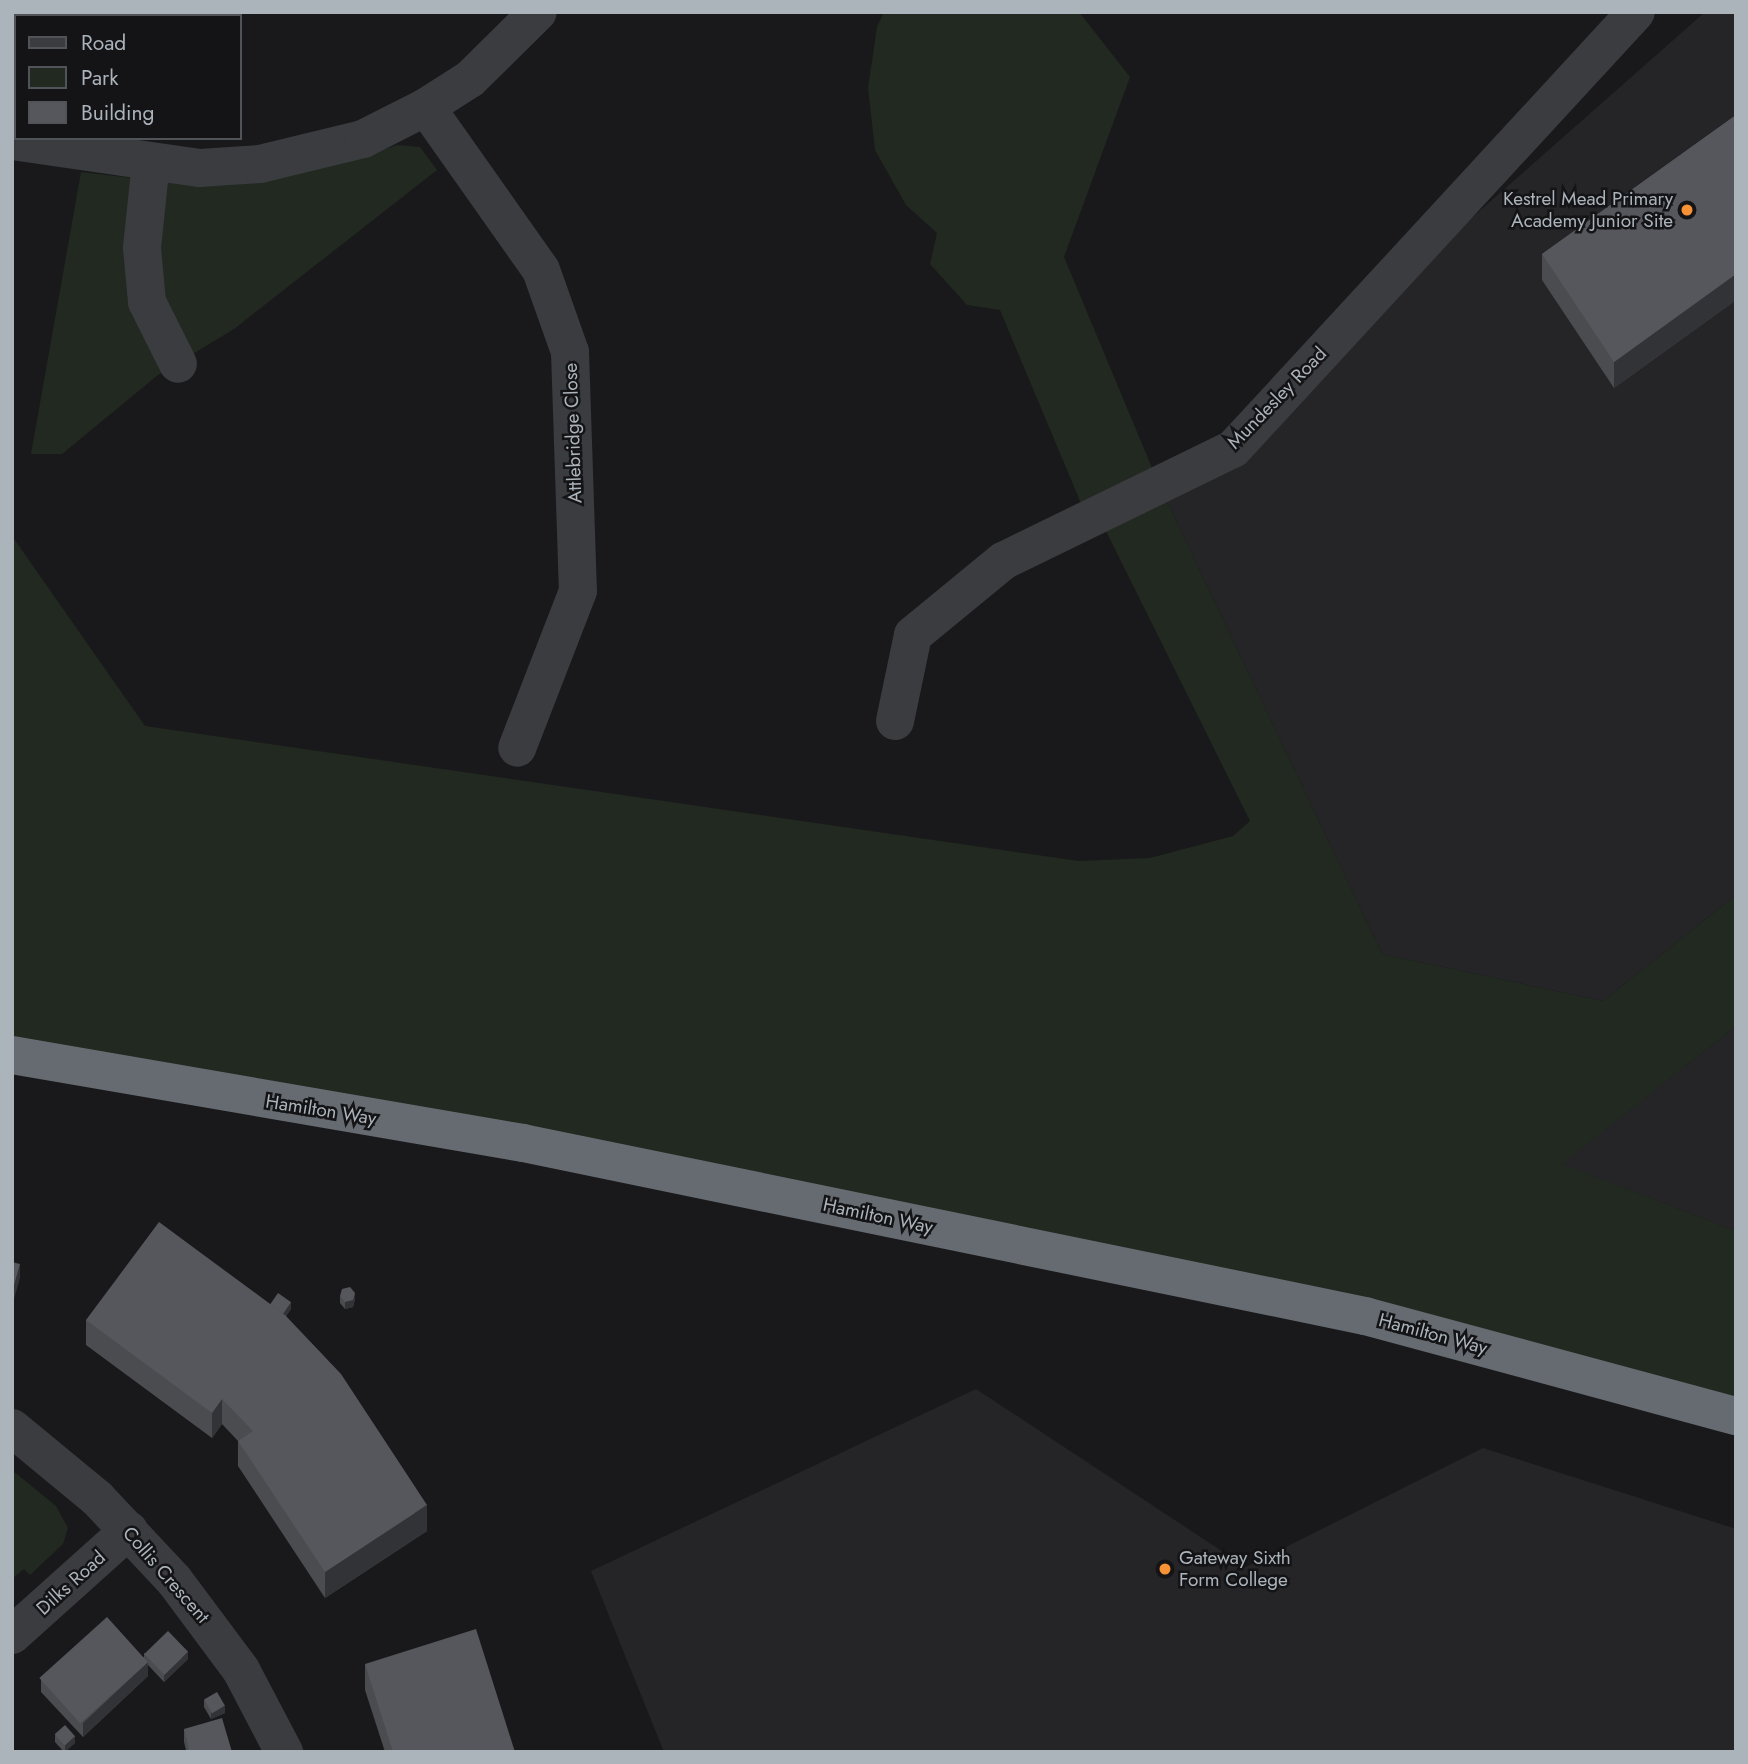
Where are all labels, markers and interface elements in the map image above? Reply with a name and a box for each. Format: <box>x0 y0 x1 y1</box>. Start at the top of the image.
legend <box>14 14 242 140</box>
text: Road <box>81 28 126 58</box>
text: Park <box>81 63 118 93</box>
text: Building <box>81 98 154 128</box>
place label: Kestrel Mead Primary Academy Junior Site <box>1503 188 1673 232</box>
marker: Kestrel Mead Primary Academy Junior Site <box>1679 202 1695 218</box>
street label: Mundesley Road <box>1223 342 1331 454</box>
street label: Attlebridge Close <box>559 362 587 504</box>
street label: Hamilton Way <box>264 1090 378 1130</box>
street label: Hamilton Way <box>821 1193 935 1239</box>
street label: Hamilton Way <box>1376 1309 1490 1359</box>
street label: Collis Crescent <box>118 1522 214 1628</box>
street label: Dilks Road <box>32 1546 110 1620</box>
place label: Gateway Sixth Form College <box>1179 1547 1291 1591</box>
marker: Gateway Sixth Form College <box>1157 1561 1173 1577</box>

